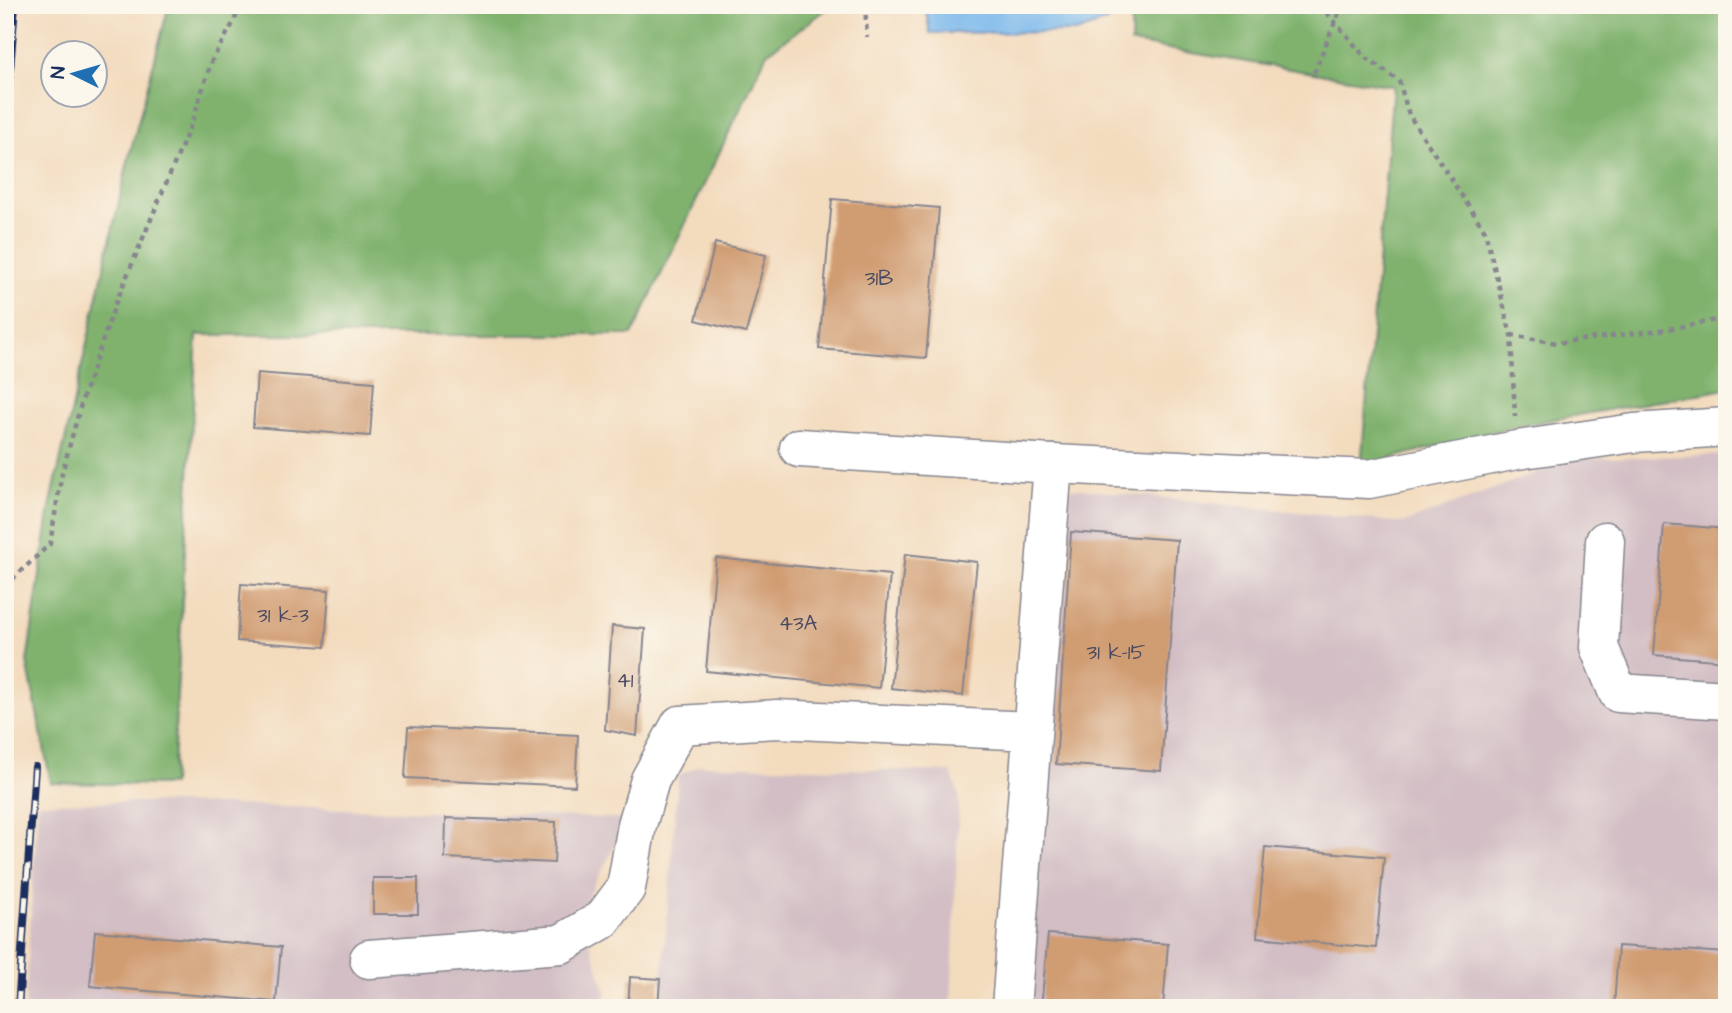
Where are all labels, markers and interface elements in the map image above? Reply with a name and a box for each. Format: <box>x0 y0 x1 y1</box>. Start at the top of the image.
north arrow <box>38 38 108 108</box>
text: N <box>45 65 73 80</box>
house number: 31B <box>865 264 893 293</box>
house number: 31 k-3 <box>257 601 309 630</box>
house number: 43A <box>779 609 818 638</box>
house number: 31 k-15 <box>1087 638 1146 667</box>
house number: 41 <box>617 666 634 695</box>

